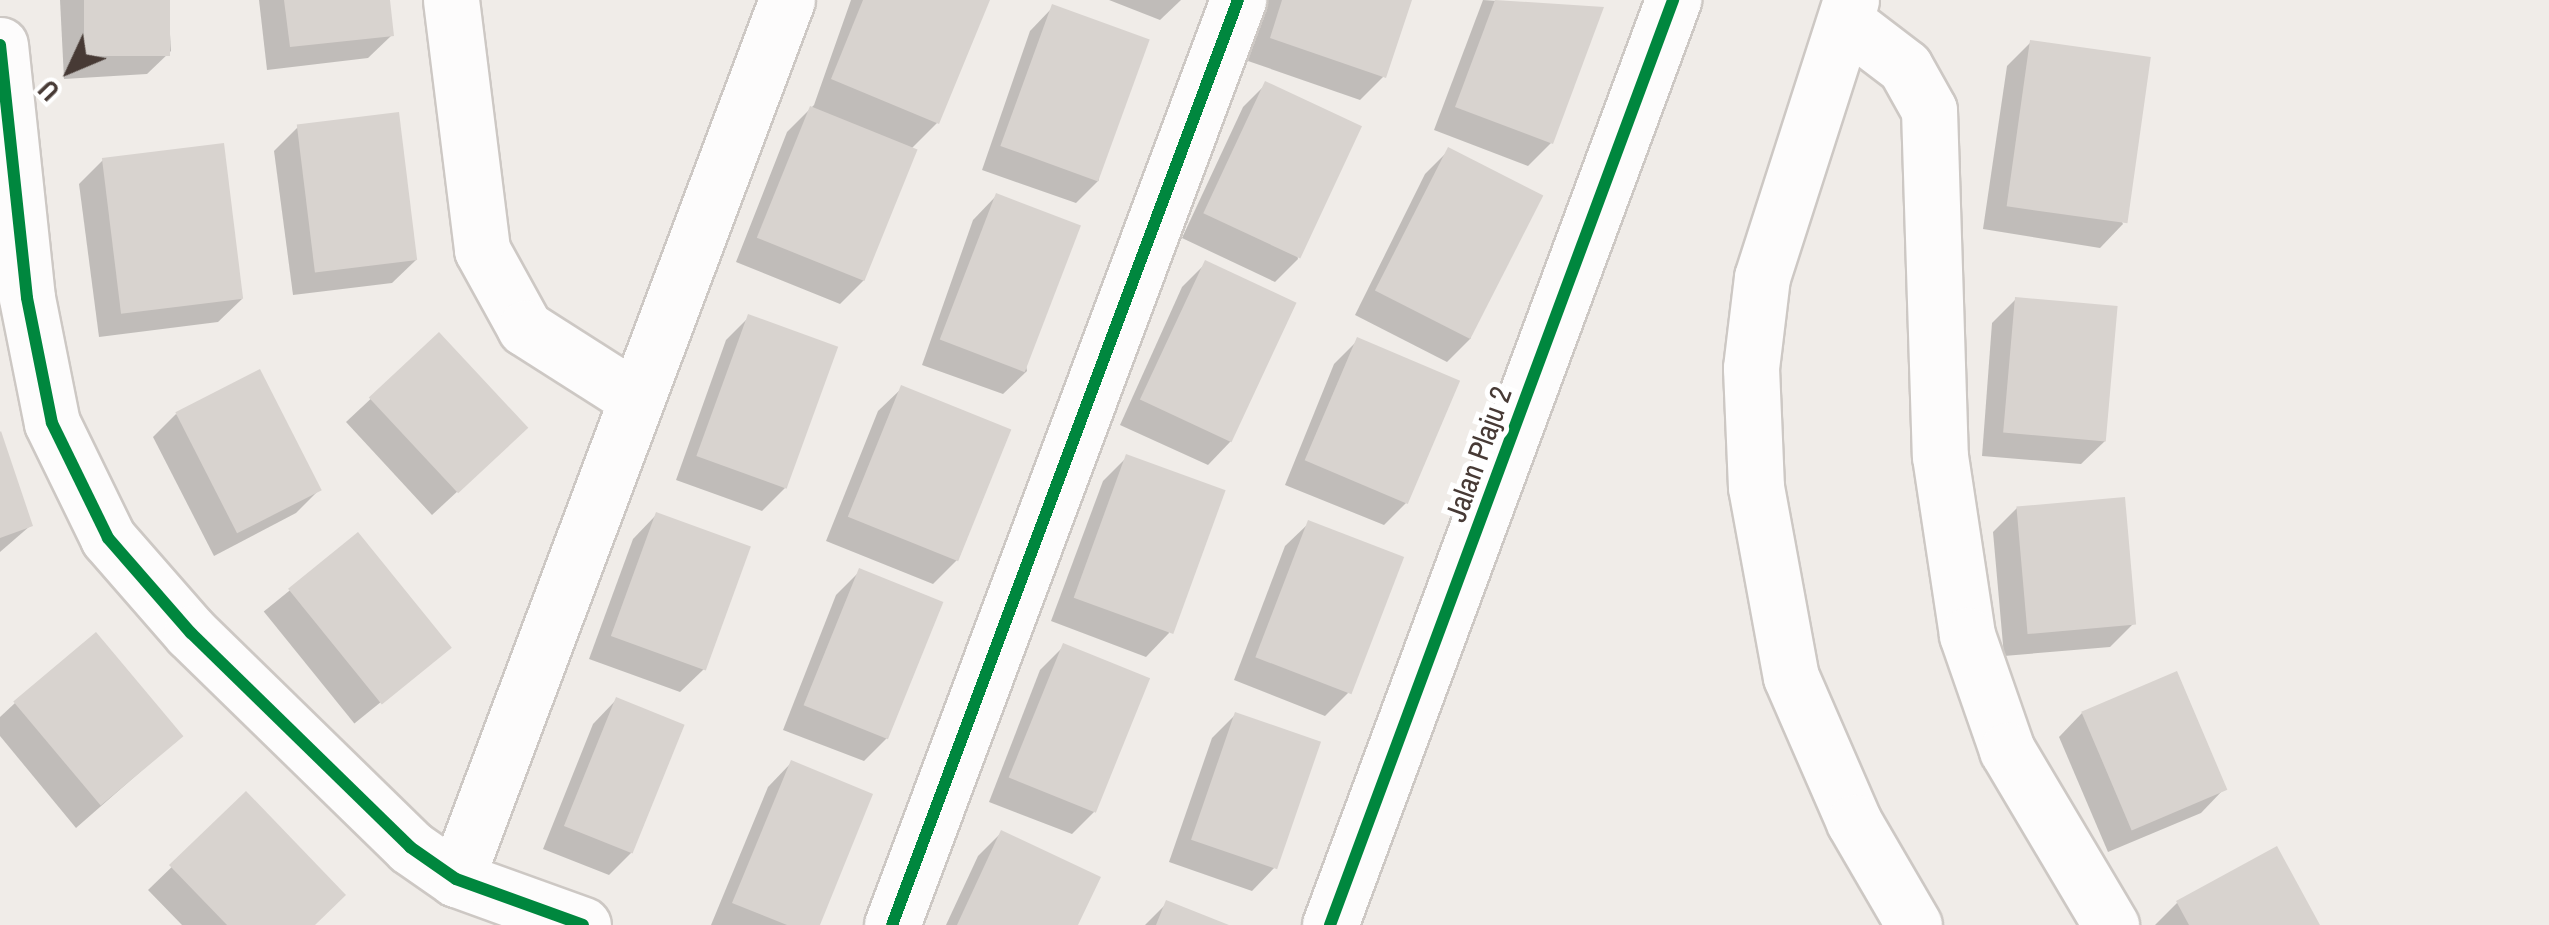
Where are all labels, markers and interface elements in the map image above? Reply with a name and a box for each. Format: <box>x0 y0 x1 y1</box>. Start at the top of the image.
north arrow <box>20 20 120 120</box>
text: U <box>29 72 68 110</box>
street label: Jalan Plaju 2 <box>1437 382 1519 526</box>

